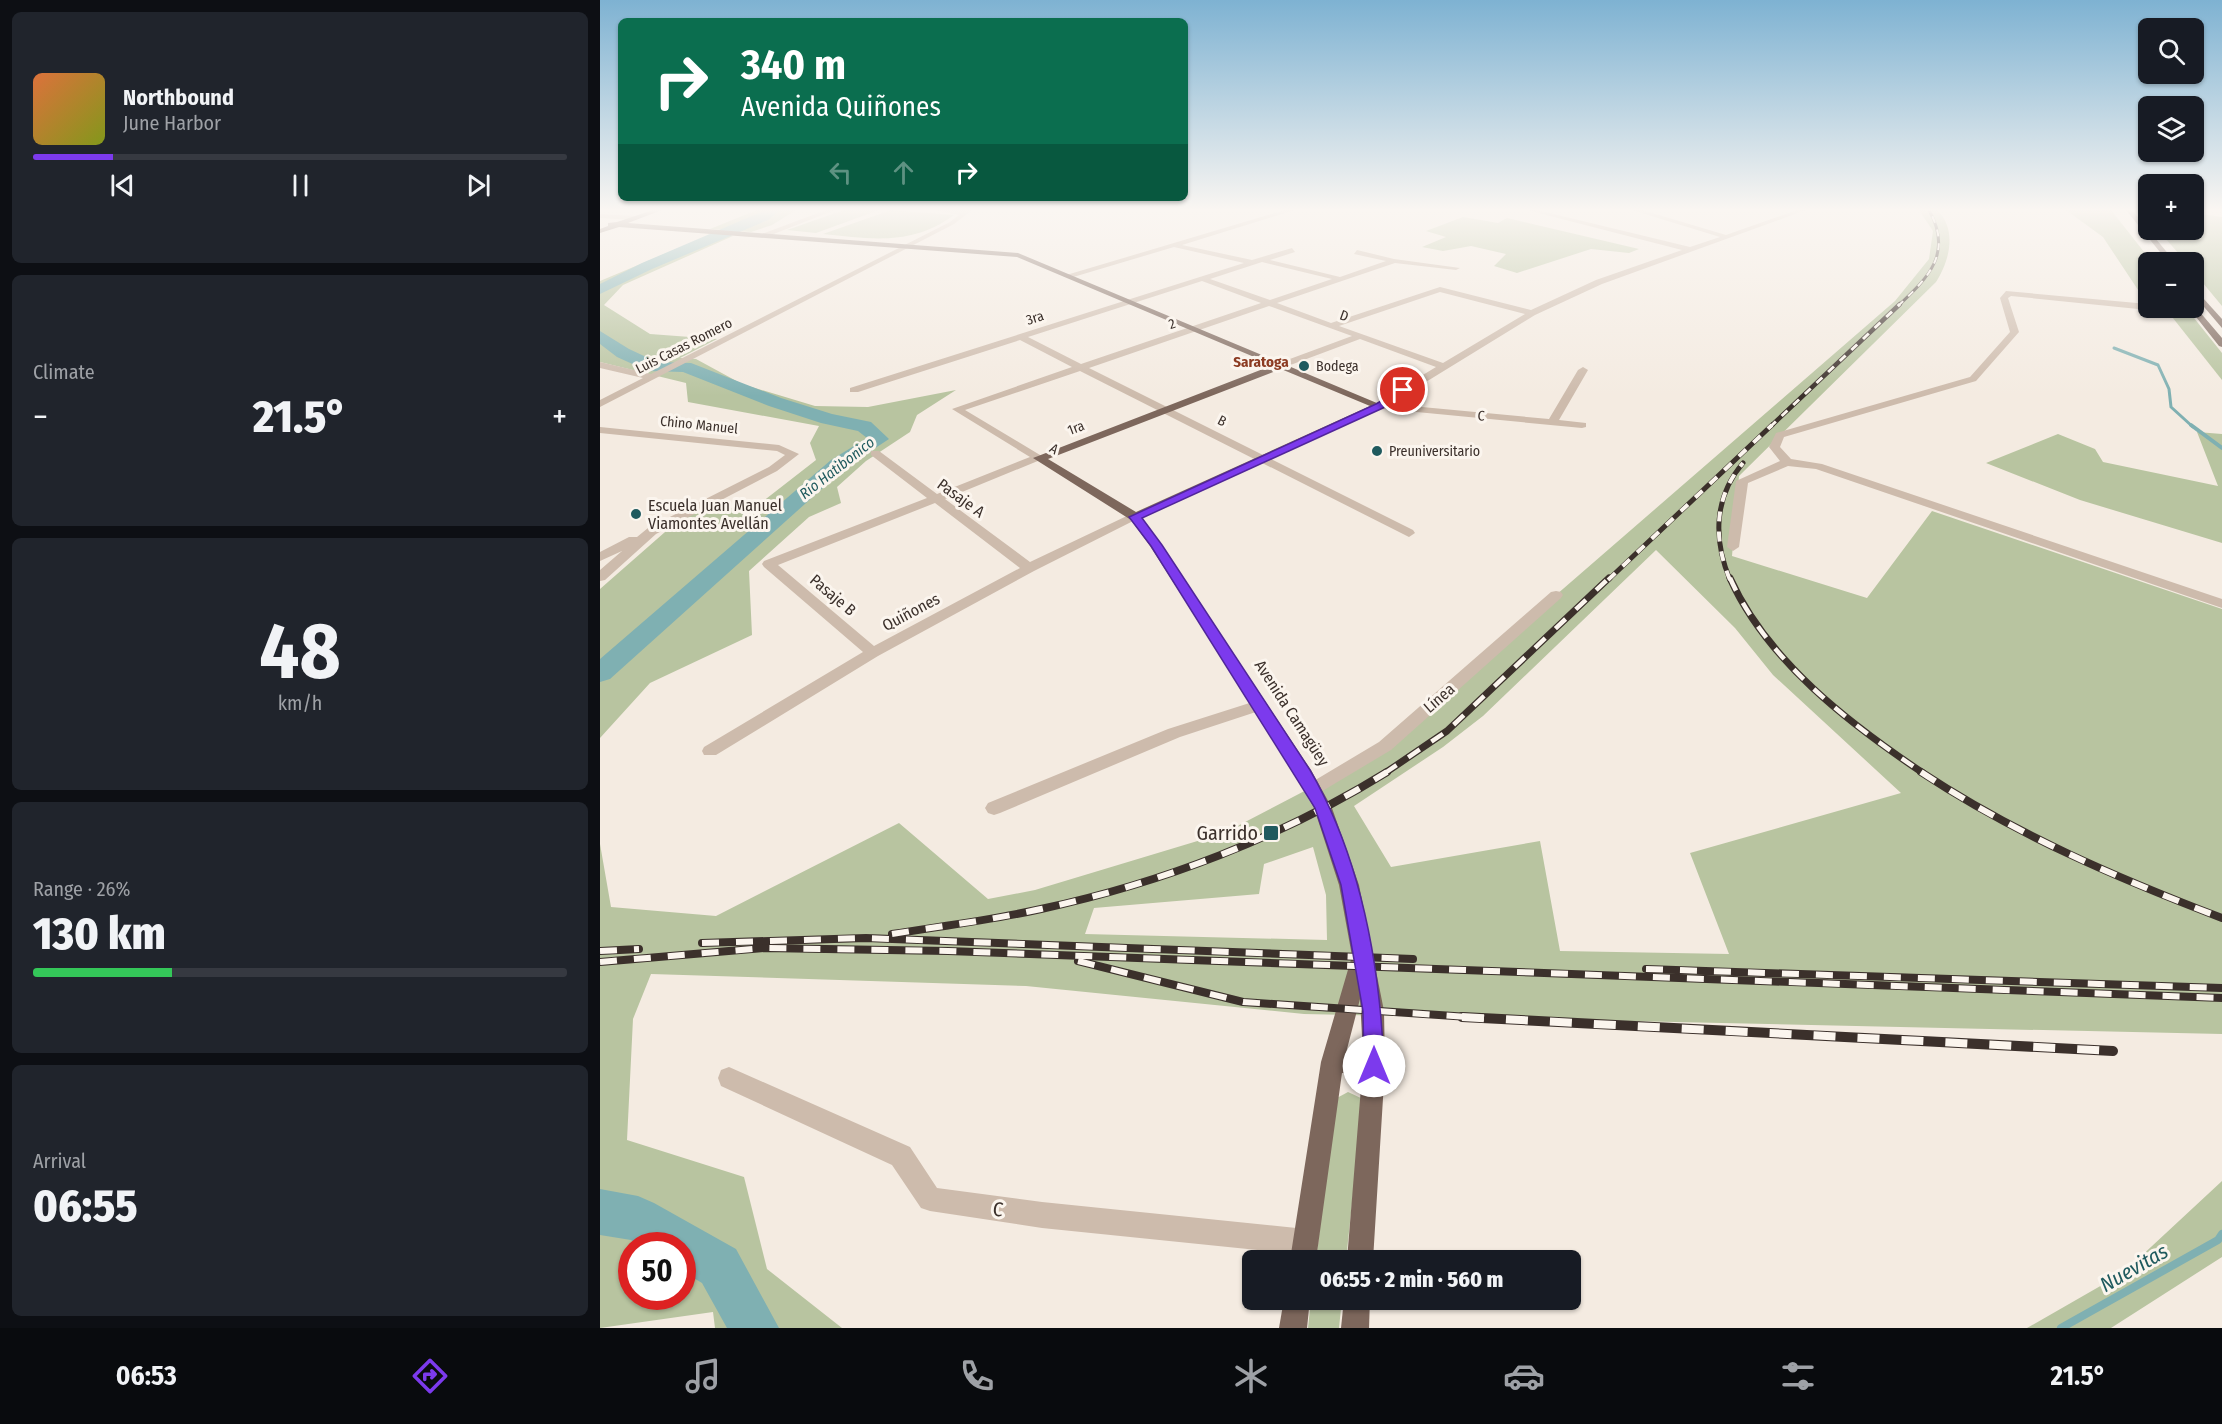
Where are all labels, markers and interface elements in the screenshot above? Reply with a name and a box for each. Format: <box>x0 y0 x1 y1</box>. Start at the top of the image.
map controls <box>2138 18 2204 318</box>
button: search <box>2138 18 2204 84</box>
text: 340 m <box>741 40 846 90</box>
icon: right <box>642 42 720 120</box>
text: Northbound <box>123 84 234 111</box>
text: Avenida Quiñones <box>741 91 941 123</box>
button: layers <box>2138 96 2204 162</box>
text: June Harbor <box>123 111 221 135</box>
icon: left <box>824 156 857 189</box>
icon: ahead <box>887 156 920 189</box>
icon: right <box>950 156 983 189</box>
icon: previous <box>106 169 139 202</box>
icon: pause <box>284 169 317 202</box>
icon: next <box>462 169 495 202</box>
button: + <box>2138 174 2204 240</box>
button: − <box>2138 252 2204 318</box>
street label: 3ra <box>1024 307 1046 329</box>
street label: D <box>1337 307 1351 325</box>
street label: Luis Casas Romero <box>633 314 735 378</box>
street label: 2 <box>1166 315 1178 333</box>
district label: Saratoga <box>1233 353 1289 371</box>
place label: Bodega <box>1316 358 1359 375</box>
marker: Bodega <box>1297 359 1311 373</box>
text: Climate <box>33 360 95 384</box>
pin <box>1377 364 1428 415</box>
icon: arrive <box>1386 373 1419 406</box>
text: 21.5° <box>253 390 347 444</box>
text: − <box>33 397 48 437</box>
text: + <box>552 397 567 437</box>
street label: C <box>1477 407 1485 425</box>
street label: Chino Manuel <box>659 412 739 438</box>
street label: B <box>1215 412 1230 430</box>
street label: 1ra <box>1065 417 1087 439</box>
water label: Río Hatibonico <box>796 433 878 503</box>
street label: A <box>1046 440 1062 459</box>
place label: Preuniversitario <box>1389 443 1480 460</box>
marker: Preuniversitario <box>1370 444 1384 458</box>
street label: Pasaje A <box>934 475 989 522</box>
place label: Escuela Juan Manuel Viamontes Avellán <box>648 496 782 533</box>
marker: Escuela Juan Manuel Viamontes Avellán <box>629 507 643 521</box>
street label: Pasaje B <box>806 570 860 620</box>
street label: Quiñones <box>879 589 943 635</box>
text: 48 <box>259 605 341 699</box>
street label: Avenida Camagüey <box>1251 656 1334 770</box>
street label: Línea <box>1420 679 1459 717</box>
text: km/h <box>278 691 322 715</box>
place label: Garrido <box>1197 821 1258 845</box>
marker: Garrido <box>1262 824 1280 842</box>
text: Range · 26% <box>33 877 130 901</box>
text: 130 km <box>33 907 166 961</box>
position arrow <box>1342 1034 1406 1098</box>
text: Arrival <box>33 1149 86 1173</box>
text: 06:55 <box>33 1179 138 1233</box>
street label: C <box>991 1196 1005 1222</box>
speed limit sign: 50 <box>618 1232 696 1310</box>
water label: Nuevitas <box>2095 1238 2173 1298</box>
text: 06:55 · 2 min · 560 m <box>1320 1266 1503 1293</box>
icon: directions <box>409 1355 451 1397</box>
icon: music <box>682 1355 724 1397</box>
icon: phone <box>956 1355 998 1397</box>
icon: climate <box>1230 1355 1272 1397</box>
icon: car <box>1503 1355 1545 1397</box>
icon: filters <box>1777 1355 1819 1397</box>
text: 06:53 <box>116 1360 177 1392</box>
text: 21.5° <box>2051 1360 2106 1392</box>

